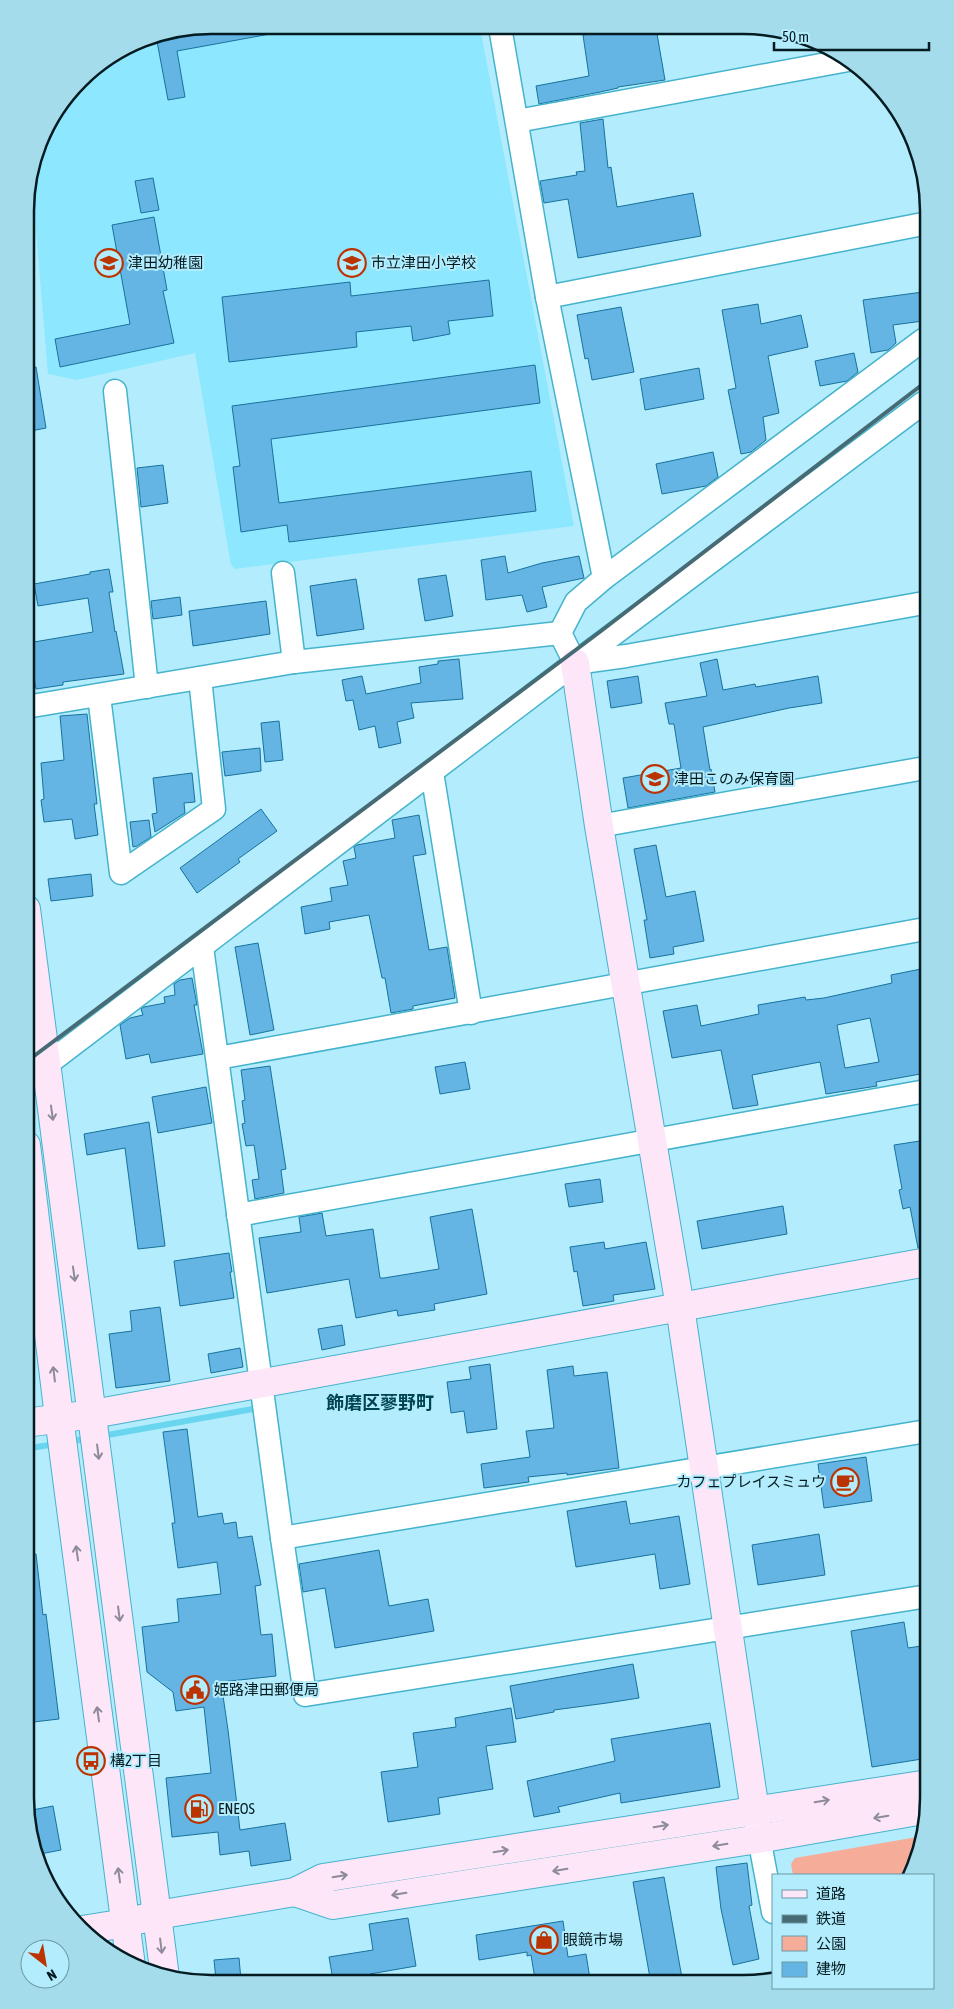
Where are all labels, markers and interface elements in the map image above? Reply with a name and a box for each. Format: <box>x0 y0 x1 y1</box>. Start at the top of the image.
scale bar <box>774 20 929 52</box>
text: 50 m <box>782 28 809 45</box>
school or university icon: 津田幼稚園 <box>94 248 124 278</box>
school or university icon: 市立津田小学校 <box>337 248 367 278</box>
place label: 津田幼稚園 <box>128 254 203 271</box>
place label: 市立津田小学校 <box>371 254 476 271</box>
school or university icon: 津田このみ保育園 <box>640 764 670 794</box>
place label: 津田このみ保育園 <box>674 770 794 787</box>
one-way arrow <box>47 1105 57 1121</box>
one-way arrow <box>69 1266 79 1282</box>
one-way arrow <box>48 1367 58 1383</box>
district label: 飾磨区蓼野町 <box>326 1392 434 1413</box>
one-way arrow <box>93 1444 103 1460</box>
cafe icon: カフェプレイスミュウ <box>830 1467 860 1497</box>
place label: カフェプレイスミュウ <box>676 1473 826 1490</box>
one-way arrow <box>72 1545 82 1561</box>
one-way arrow <box>114 1605 124 1621</box>
public building icon: 姫路津田郵便局 <box>180 1675 210 1705</box>
place label: 姫路津田郵便局 <box>214 1681 319 1698</box>
one-way arrow <box>93 1706 103 1722</box>
bus stop icon: 構2丁目 <box>76 1746 106 1776</box>
place label: 構2丁目 <box>110 1752 162 1769</box>
fuel station icon: ENEOS <box>184 1794 214 1824</box>
one-way arrow <box>813 1795 829 1805</box>
place label: ENEOS <box>218 1800 255 1817</box>
one-way arrow <box>873 1813 889 1823</box>
one-way arrow <box>653 1820 669 1830</box>
one-way arrow <box>713 1840 729 1850</box>
one-way arrow <box>492 1845 508 1855</box>
one-way arrow <box>552 1865 568 1875</box>
one-way arrow <box>114 1867 124 1883</box>
one-way arrow <box>332 1870 348 1880</box>
legend <box>772 1874 934 1989</box>
text: 道路 <box>816 1885 846 1902</box>
one-way arrow <box>392 1890 408 1900</box>
text: 鉄道 <box>816 1910 846 1927</box>
shop icon: 眼鏡市場 <box>529 1925 559 1955</box>
place label: 眼鏡市場 <box>563 1931 623 1948</box>
text: 公園 <box>816 1935 846 1952</box>
one-way arrow <box>156 1938 166 1954</box>
north arrow <box>20 1939 70 1989</box>
text: 建物 <box>816 1960 846 1977</box>
text: N <box>44 1966 59 1984</box>

